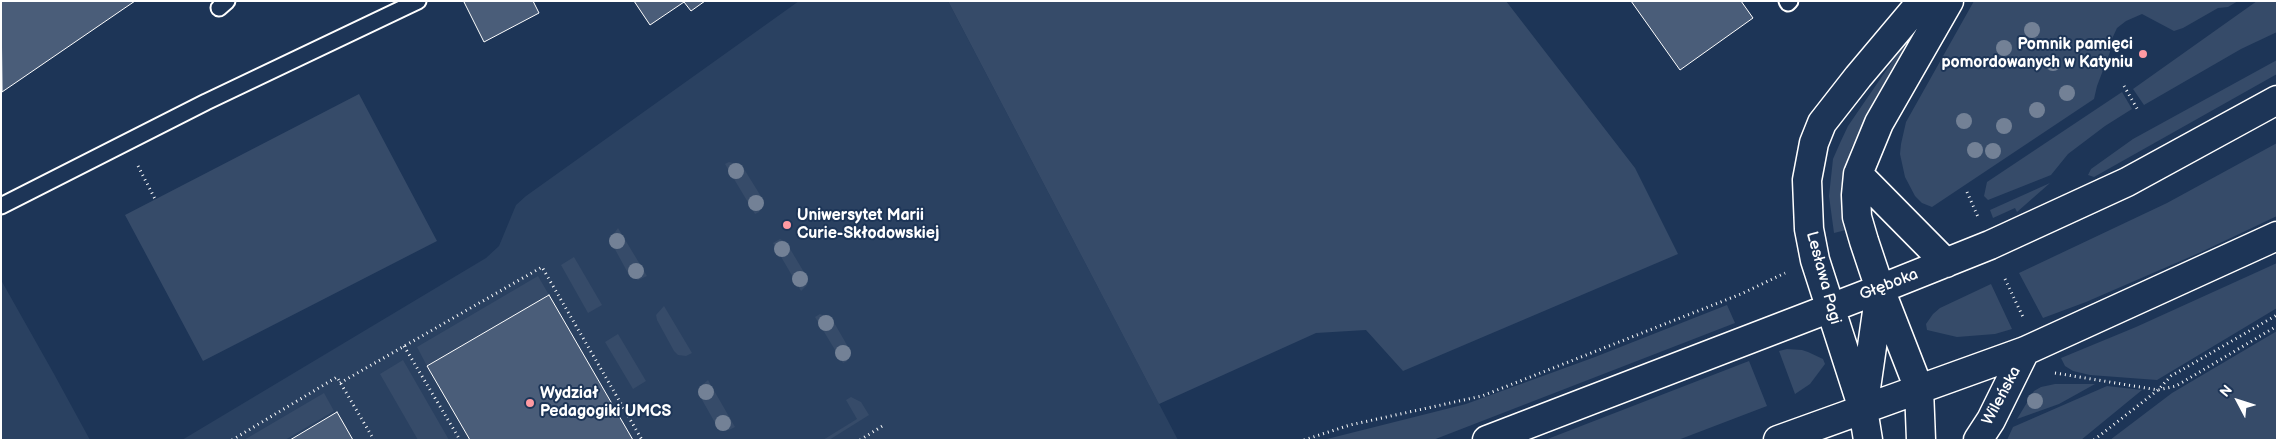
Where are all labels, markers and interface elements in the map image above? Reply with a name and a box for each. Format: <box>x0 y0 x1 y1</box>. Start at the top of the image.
place label: Pomnik pamięci pomordowanych w Katyniu <box>1941 35 2133 73</box>
marker: Pomnik pamięci pomordowanych w Katyniu <box>2137 48 2149 60</box>
place label: Uniwersytet Marii Curie-Skłodowskiej <box>797 206 939 244</box>
marker: Uniwersytet Marii Curie-Skłodowskiej <box>781 219 793 231</box>
street label: Lesława Pagi <box>1801 229 1845 327</box>
street label: Głęboka <box>1857 265 1921 305</box>
street label: Wileńska <box>1979 363 2025 429</box>
north arrow <box>2213 376 2263 426</box>
text: N <box>2216 382 2236 401</box>
place label: Wydział Pedagogiki UMCS <box>540 384 671 422</box>
marker: Wydział Pedagogiki UMCS <box>524 397 536 409</box>

